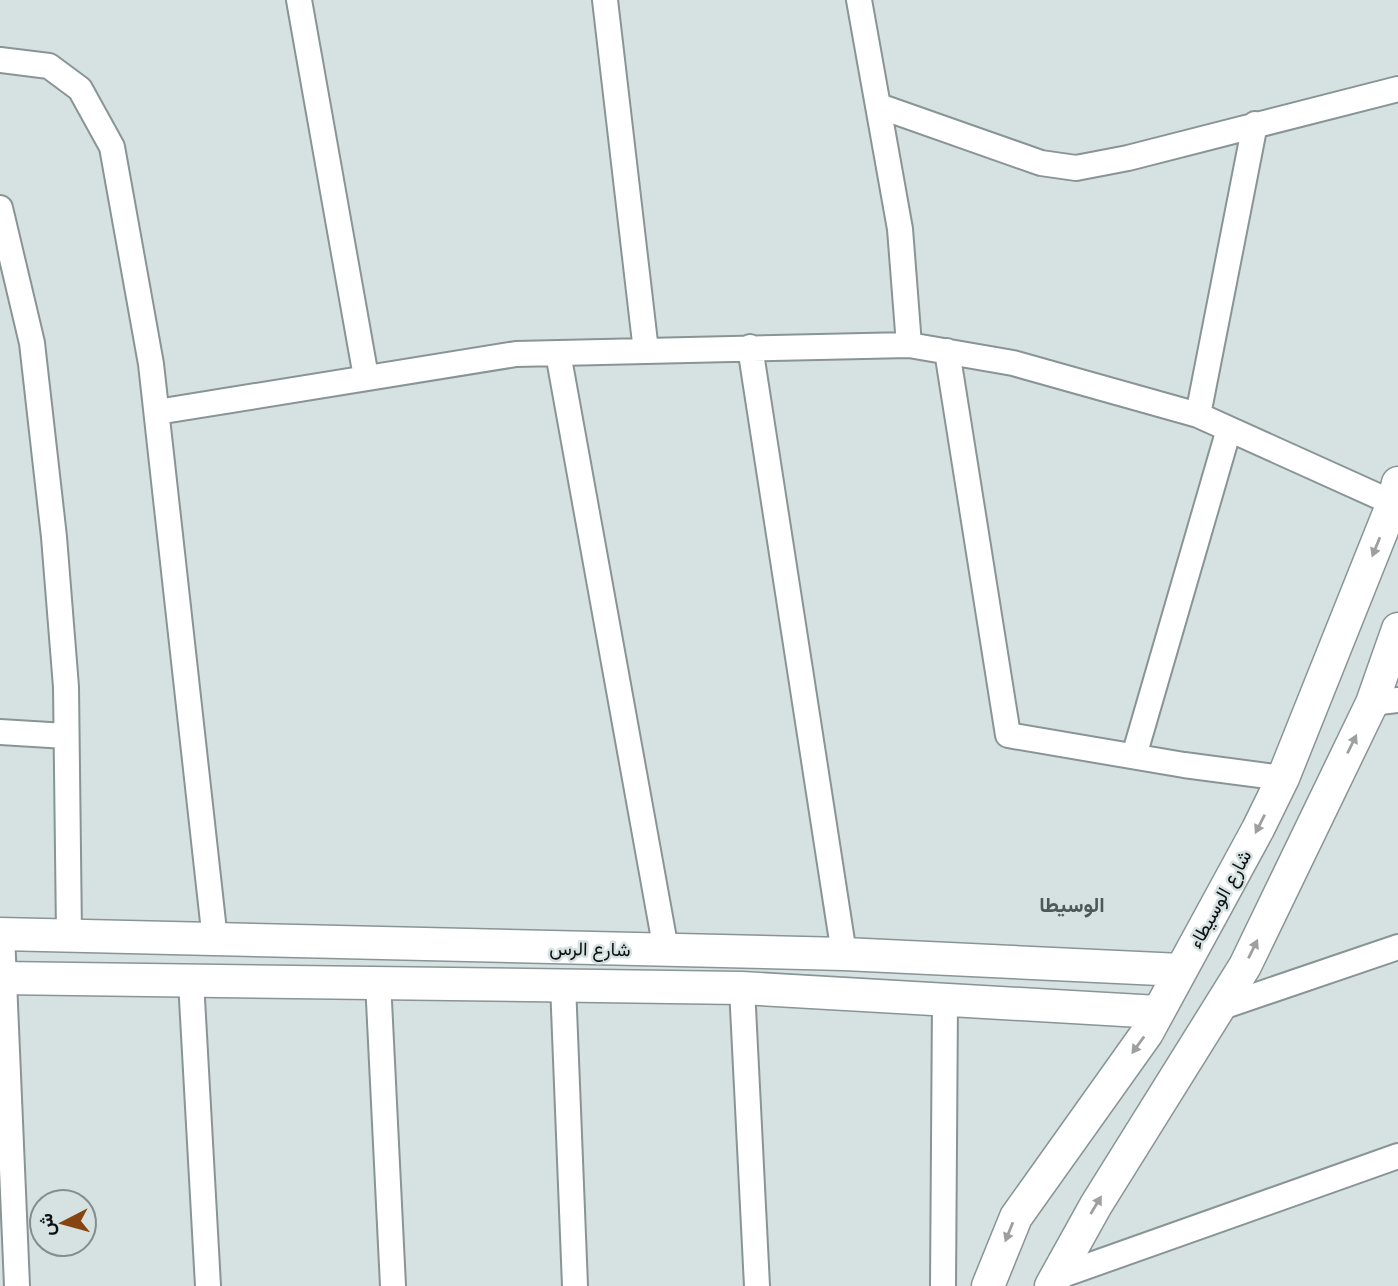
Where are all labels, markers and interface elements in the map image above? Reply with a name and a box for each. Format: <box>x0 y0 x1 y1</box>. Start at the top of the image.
one-way arrow <box>1370 536 1381 557</box>
one-way arrow <box>1346 734 1358 754</box>
one-way arrow <box>1254 815 1266 835</box>
street label: شارع الوسيطاء <box>1183 845 1257 953</box>
district label: الوسيطا <box>1039 891 1105 918</box>
street label: شارع الرس <box>549 936 631 962</box>
one-way arrow <box>1248 938 1259 959</box>
one-way arrow <box>1132 1036 1146 1054</box>
north arrow <box>28 1188 98 1258</box>
one-way arrow <box>1090 1196 1103 1215</box>
text: ش <box>33 1212 60 1237</box>
one-way arrow <box>1004 1222 1015 1243</box>

